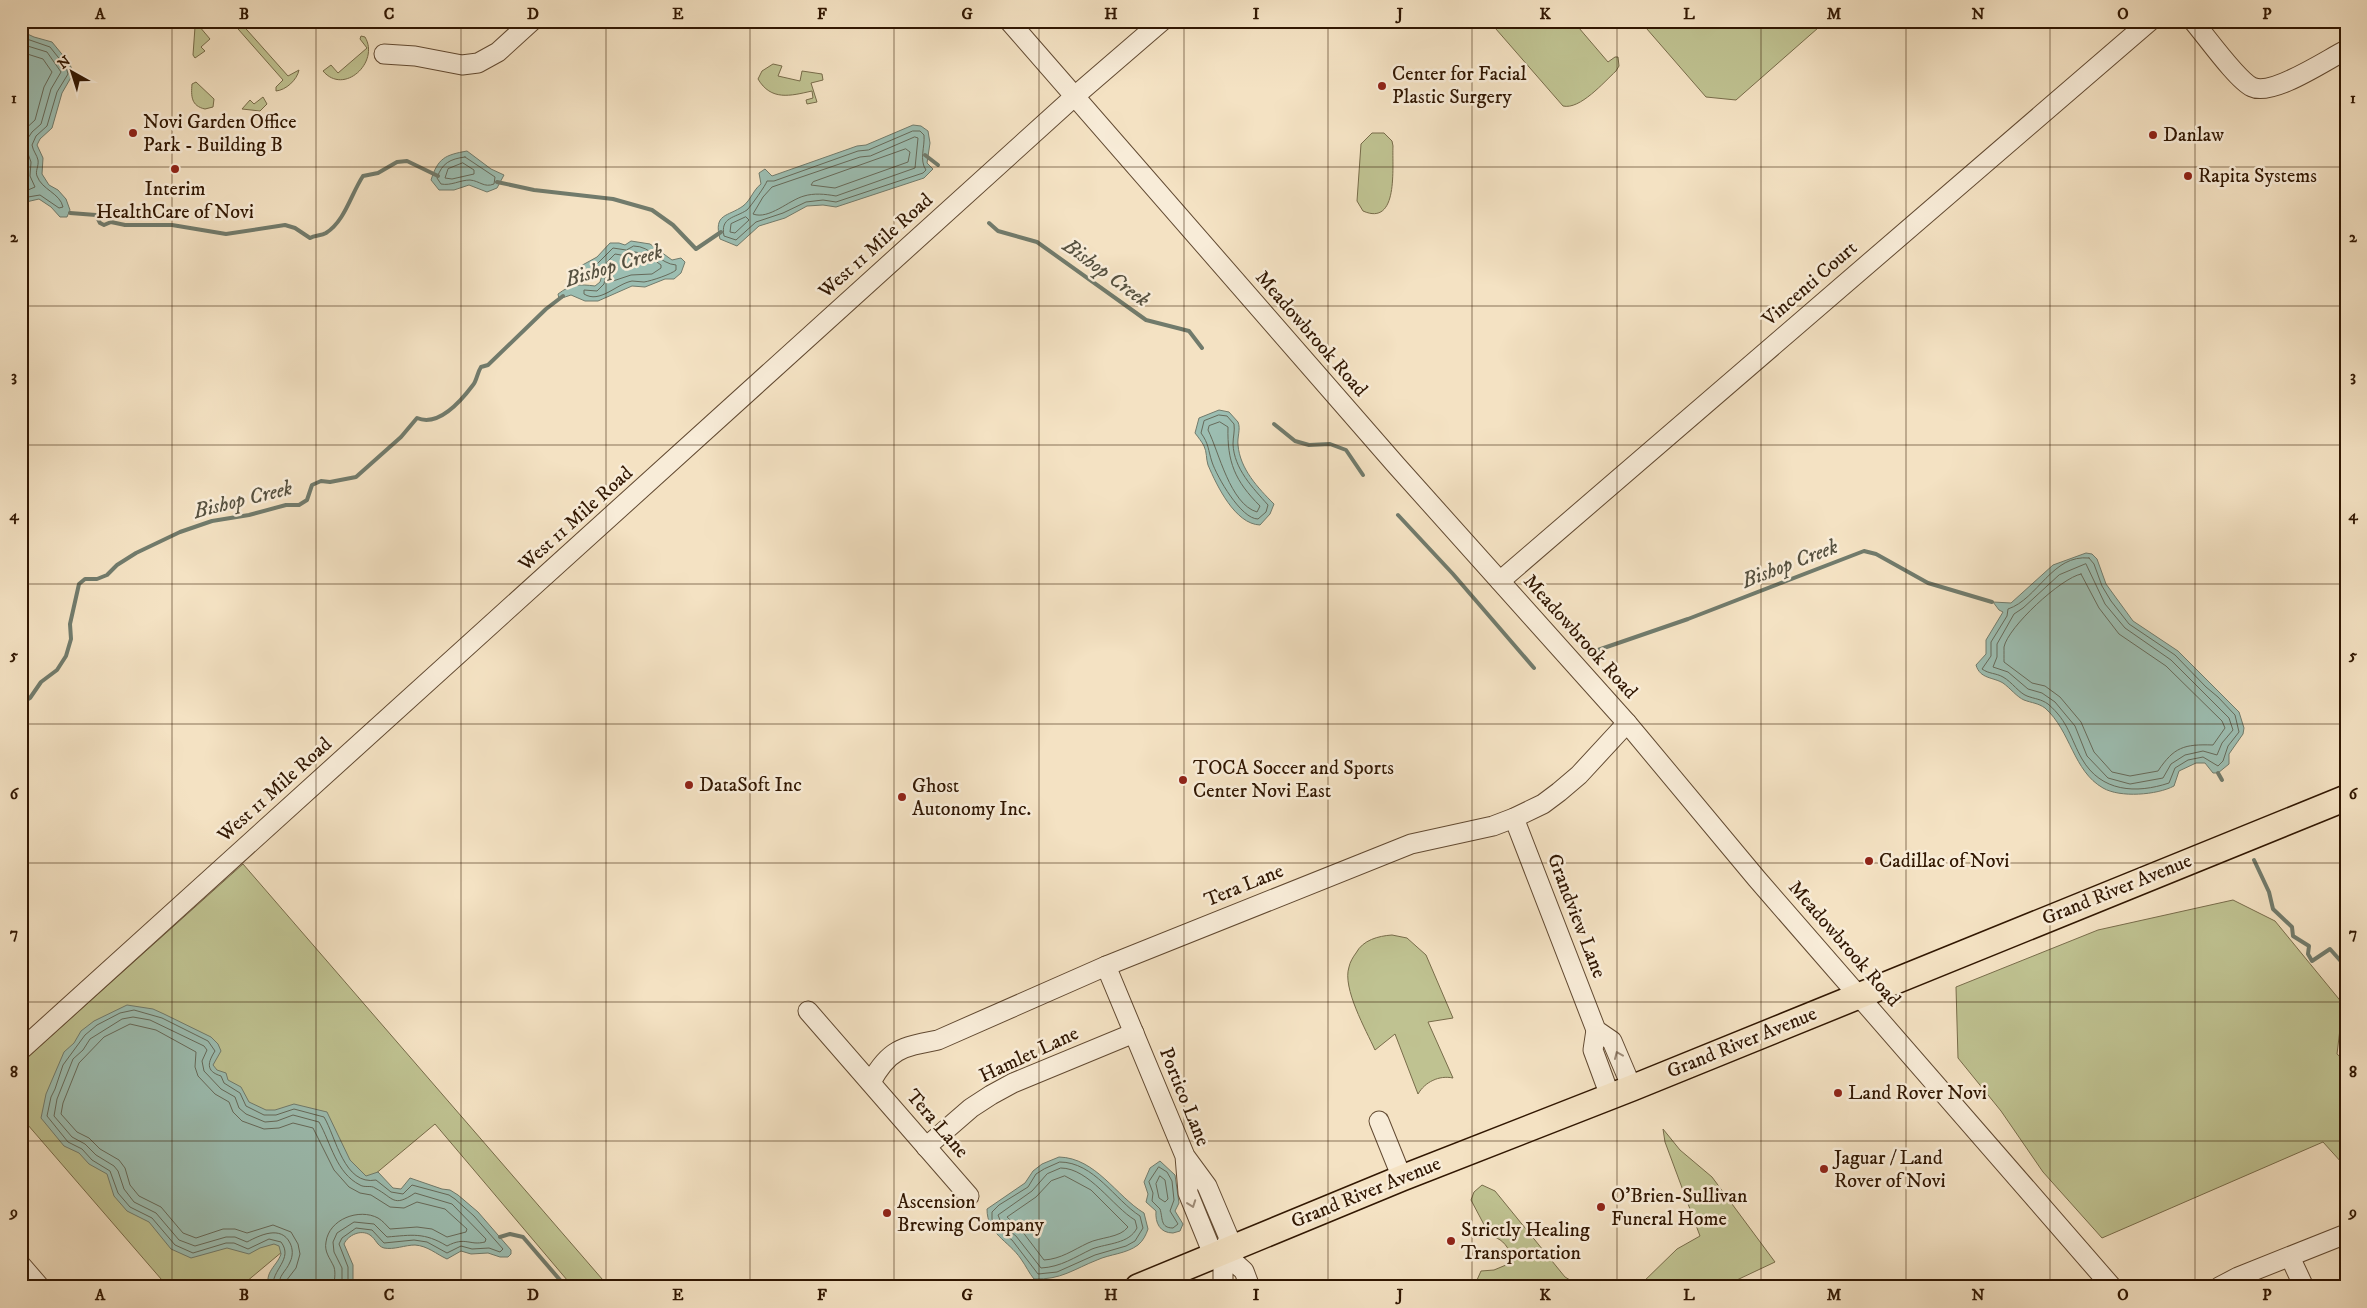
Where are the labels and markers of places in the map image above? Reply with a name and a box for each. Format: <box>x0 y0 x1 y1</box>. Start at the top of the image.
place label: Center for Facial Plastic Surgery <box>1392 62 1526 110</box>
marker: Center for Facial Plastic Surgery <box>1376 80 1388 92</box>
place label: Novi Garden Office Park - Building B <box>143 110 297 158</box>
place label: Danlaw <box>2163 123 2224 148</box>
marker: Novi Garden Office Park - Building B <box>127 127 139 139</box>
marker: Danlaw <box>2147 129 2159 141</box>
marker: Interim HealthCare of Novi <box>169 163 181 175</box>
place label: Rapita Systems <box>2198 164 2317 189</box>
marker: Rapita Systems <box>2182 170 2194 182</box>
place label: Interim HealthCare of Novi <box>96 177 254 225</box>
place label: TOCA Soccer and Sports Center Novi East <box>1193 756 1394 804</box>
place label: DataSoft Inc <box>699 773 802 798</box>
place label: Ghost Autonomy Inc. <box>912 774 1031 822</box>
marker: TOCA Soccer and Sports Center Novi East <box>1177 774 1189 786</box>
marker: DataSoft Inc <box>683 779 695 791</box>
marker: Ghost Autonomy Inc. <box>896 791 908 803</box>
place label: Cadillac of Novi <box>1879 849 2009 874</box>
marker: Cadillac of Novi <box>1863 855 1875 867</box>
place label: Land Rover Novi <box>1848 1081 1987 1106</box>
marker: Land Rover Novi <box>1832 1087 1844 1099</box>
place label: Jaguar / Land Rover of Novi <box>1832 1146 1946 1194</box>
marker: Jaguar / Land Rover of Novi <box>1818 1163 1830 1175</box>
place label: O’Brien-Sullivan Funeral Home <box>1611 1184 1748 1232</box>
place label: Ascension Brewing Company <box>897 1190 1045 1238</box>
marker: O’Brien-Sullivan Funeral Home <box>1595 1201 1607 1213</box>
marker: Ascension Brewing Company <box>881 1207 893 1219</box>
place label: Strictly Healing Transportation <box>1461 1218 1590 1266</box>
marker: Strictly Healing Transportation <box>1445 1235 1457 1247</box>

